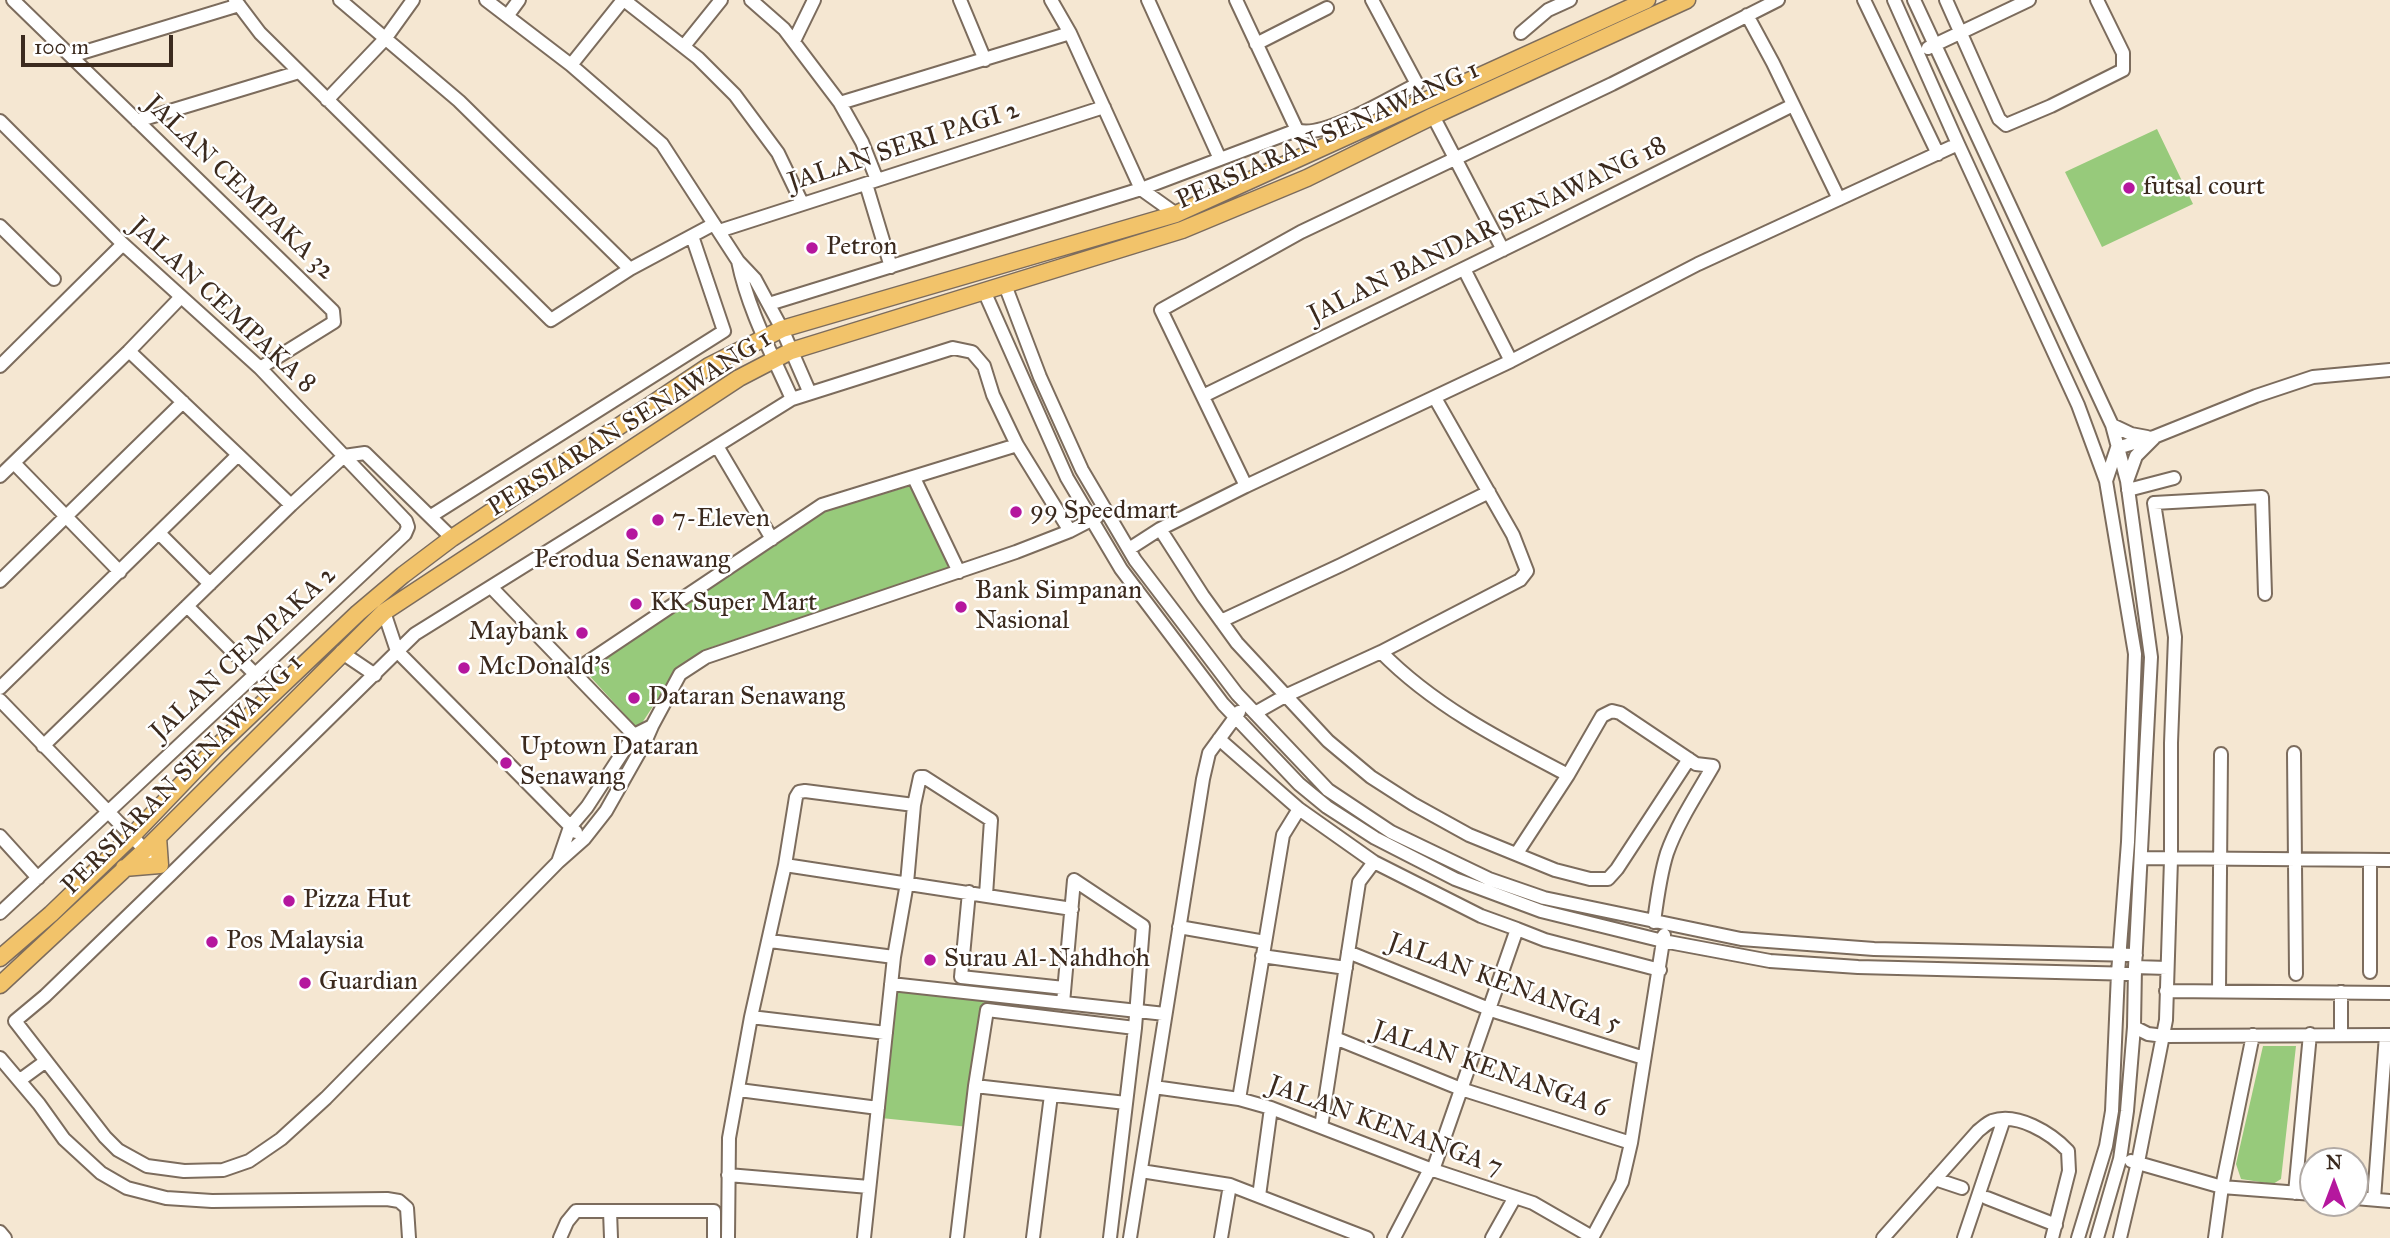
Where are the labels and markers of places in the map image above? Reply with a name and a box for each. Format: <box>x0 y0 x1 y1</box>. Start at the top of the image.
place label: futsal court <box>2143 172 2265 204</box>
marker: futsal court <box>2121 180 2137 196</box>
place label: Petron <box>826 232 897 264</box>
marker: Petron <box>804 240 820 256</box>
place label: 99 Speedmart <box>1030 496 1178 528</box>
place label: 7-Eleven <box>672 504 770 536</box>
marker: 99 Speedmart <box>1008 504 1024 520</box>
marker: 7-Eleven <box>650 512 666 528</box>
marker: Perodua Senawang <box>624 526 640 542</box>
place label: Perodua Senawang <box>534 545 730 577</box>
place label: Bank Simpanan Nasional <box>975 576 1142 638</box>
place label: KK Super Mart <box>650 588 817 620</box>
marker: KK Super Mart <box>628 596 644 612</box>
marker: Bank Simpanan Nasional <box>953 599 969 615</box>
place label: Maybank <box>469 617 568 649</box>
marker: Maybank <box>574 625 590 641</box>
place label: McDonald's <box>478 652 610 684</box>
marker: McDonald's <box>456 660 472 676</box>
place label: Dataran Senawang <box>648 682 845 714</box>
marker: Dataran Senawang <box>626 690 642 706</box>
place label: Uptown Dataran Senawang <box>520 732 699 794</box>
marker: Uptown Dataran Senawang <box>498 755 514 771</box>
place label: Pizza Hut <box>303 885 411 917</box>
marker: Pizza Hut <box>281 893 297 909</box>
place label: Pos Malaysia <box>226 926 364 958</box>
marker: Pos Malaysia <box>204 934 220 950</box>
place label: Surau Al-Nahdhoh <box>944 944 1150 976</box>
marker: Surau Al-Nahdhoh <box>922 952 938 968</box>
place label: Guardian <box>319 967 418 999</box>
marker: Guardian <box>297 975 313 991</box>

